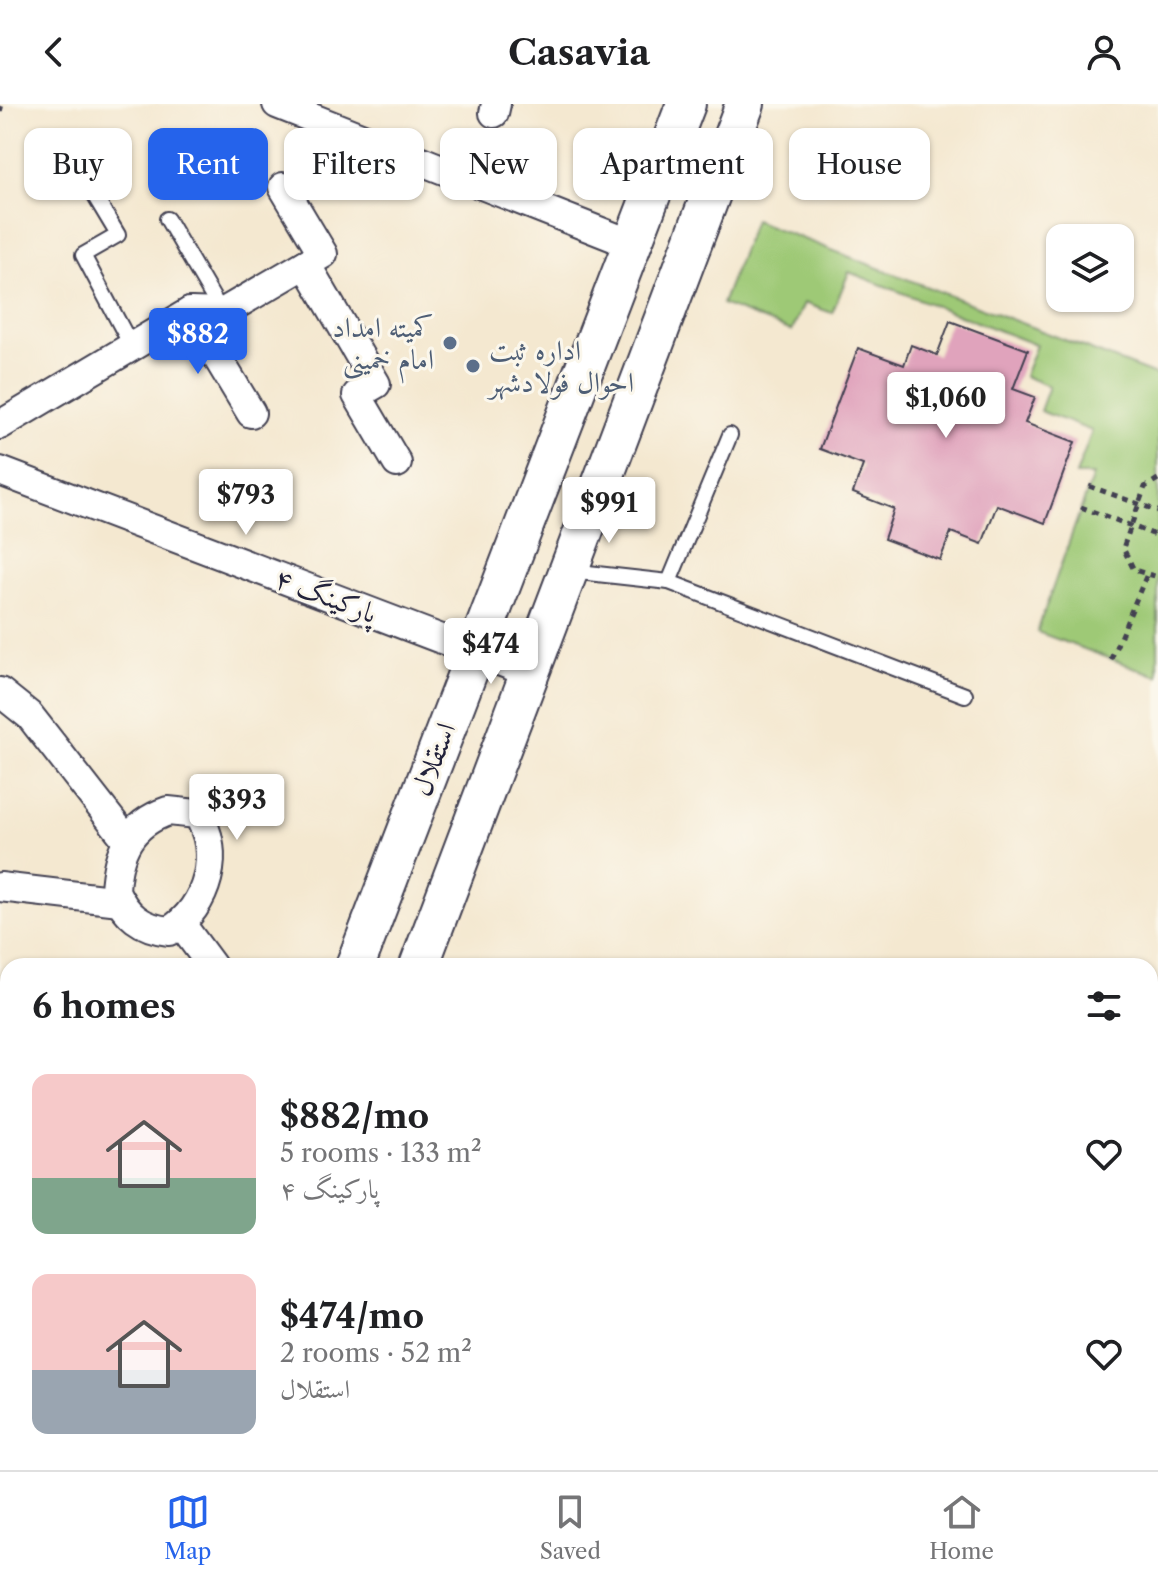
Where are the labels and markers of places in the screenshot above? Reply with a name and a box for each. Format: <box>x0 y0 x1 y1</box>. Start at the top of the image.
pin: $882 <box>151 308 245 376</box>
place label: کمیته امداد امام خمینی <box>332 310 434 384</box>
place label: اداره ثبت احوال فولادشهر <box>486 333 634 401</box>
marker: کمیته امداد امام خمینی <box>441 334 459 352</box>
marker: اداره ثبت احوال فولادشهر <box>464 357 482 375</box>
pin: $1,060 <box>881 372 1011 440</box>
pin: $793 <box>199 469 293 537</box>
pin: $991 <box>562 477 656 545</box>
pin: $474 <box>444 618 538 686</box>
pin: $393 <box>190 774 284 842</box>

